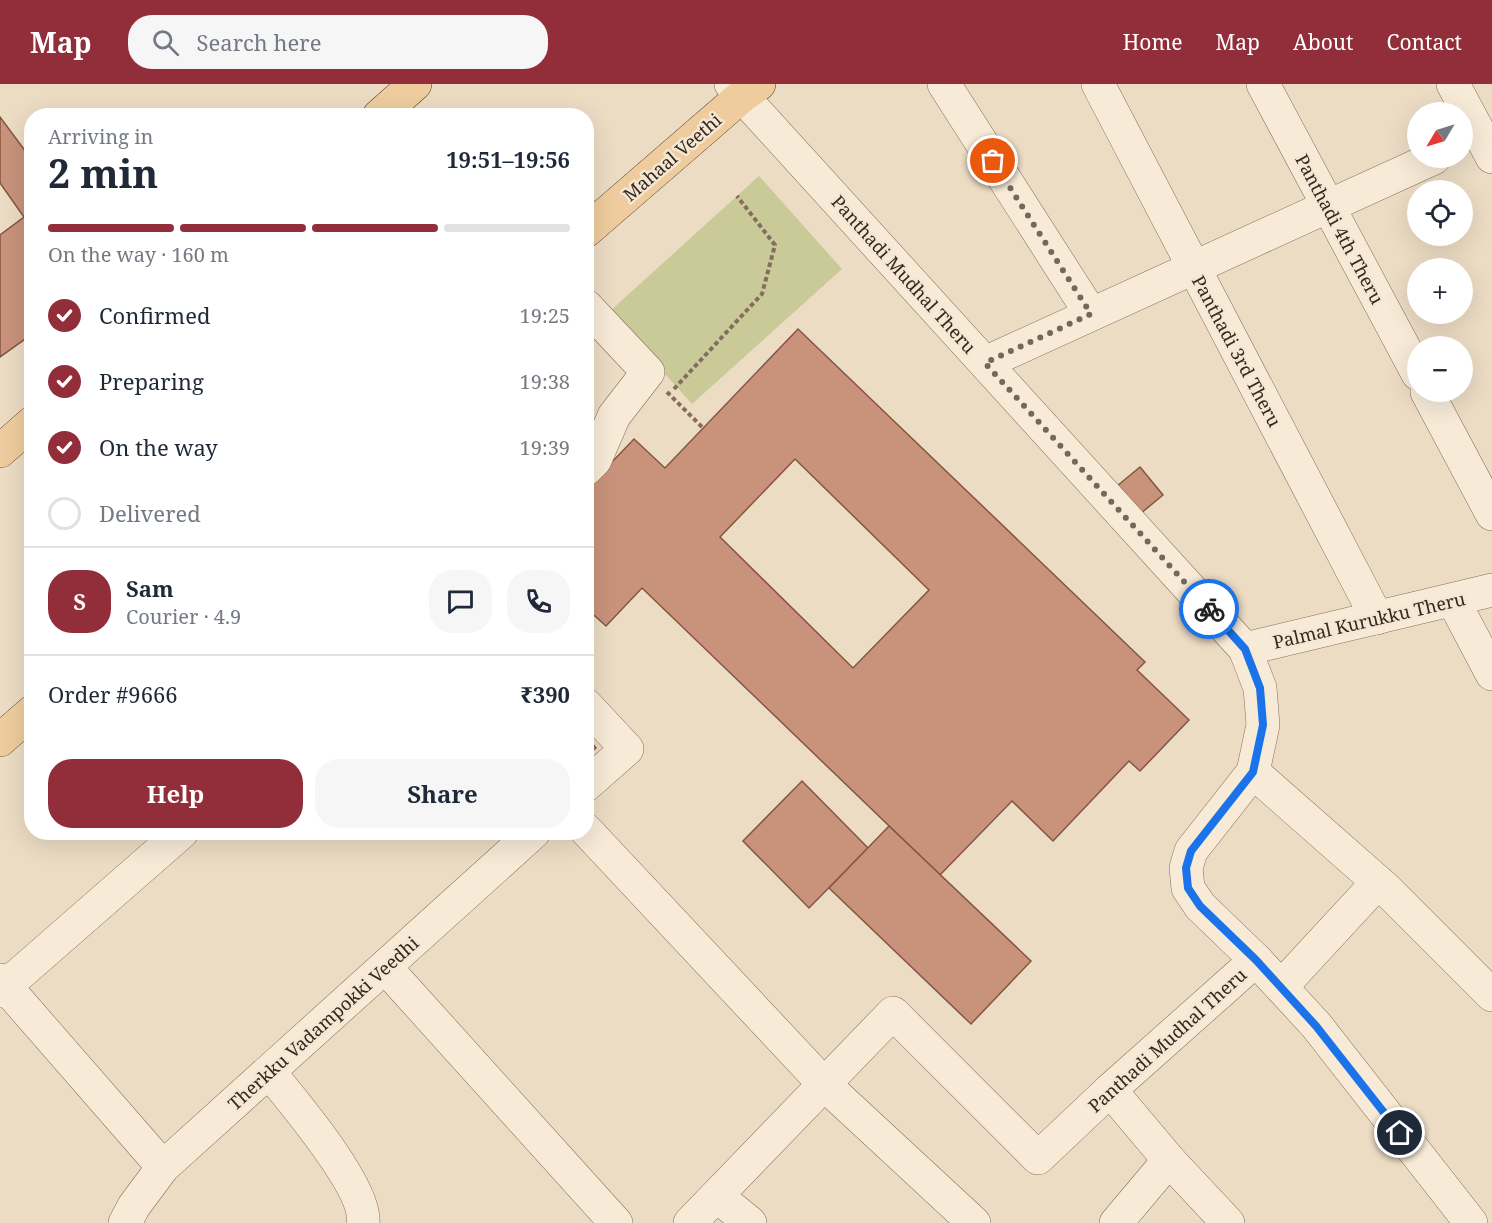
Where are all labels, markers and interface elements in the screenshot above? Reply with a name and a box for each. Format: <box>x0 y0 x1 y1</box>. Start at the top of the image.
search box <box>128 15 548 69</box>
text: Map <box>30 23 92 61</box>
icon: search <box>149 26 182 59</box>
text: Search here <box>197 27 321 57</box>
text: Home <box>1123 28 1183 56</box>
text: Map <box>1216 28 1260 56</box>
text: About <box>1293 28 1354 56</box>
text: Contact <box>1387 28 1462 56</box>
north arrow <box>1407 102 1473 168</box>
map controls <box>1407 102 1473 402</box>
street label: Mahaal Veethi <box>618 107 726 206</box>
text: Arriving in <box>48 123 153 150</box>
pin <box>967 135 1018 186</box>
text: 19:51–19:56 <box>446 144 570 174</box>
icon: bag <box>976 144 1009 177</box>
text: 2 min <box>48 146 158 199</box>
street label: Panthadi 4th Theru <box>1290 150 1390 309</box>
button: locate <box>1407 180 1473 246</box>
street label: Panthadi Mudhal Theru <box>826 190 982 359</box>
text: On the way · 160 m <box>48 241 229 268</box>
button: + <box>1407 258 1473 324</box>
street label: Panthadi 3rd Theru <box>1187 271 1287 431</box>
icon: check <box>48 299 81 332</box>
text: Confirmed <box>99 300 210 330</box>
text: 19:25 <box>520 302 570 329</box>
button: − <box>1407 336 1473 402</box>
icon: check <box>48 365 81 398</box>
text: Preparing <box>99 366 204 396</box>
text: 19:38 <box>520 368 570 395</box>
icon: check <box>48 431 81 464</box>
text: On the way <box>99 432 218 462</box>
text: 19:39 <box>520 434 570 461</box>
text: Delivered <box>99 498 201 528</box>
button: chat <box>429 570 492 633</box>
button: phone <box>507 570 570 633</box>
text: Sam <box>126 573 174 603</box>
courier <box>1179 579 1239 639</box>
text: S <box>73 586 86 616</box>
street label: Palmal Kurukku Theru <box>1270 586 1468 654</box>
icon: bike <box>1193 593 1226 626</box>
text: Courier · 4.9 <box>126 603 241 630</box>
text: Order #9666 <box>48 679 178 709</box>
text: ₹390 <box>520 679 570 709</box>
button: Help <box>48 759 303 828</box>
button: Share <box>315 759 570 828</box>
street label: Therkku Vadampokki Veedhi <box>223 931 424 1115</box>
street label: Panthadi Mudhal Theru <box>1083 962 1252 1118</box>
pin <box>1374 1107 1425 1158</box>
icon: home <box>1383 1116 1416 1149</box>

